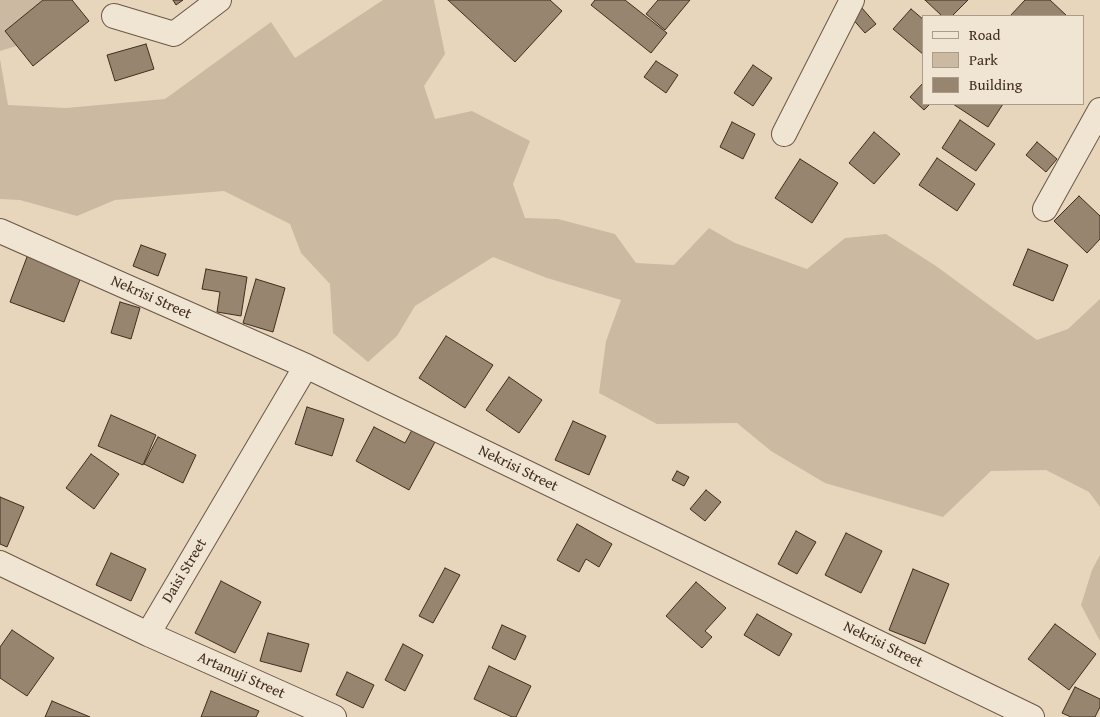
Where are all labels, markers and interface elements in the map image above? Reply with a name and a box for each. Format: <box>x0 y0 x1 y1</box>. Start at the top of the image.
legend <box>922 15 1085 105</box>
text: Road <box>969 24 1000 45</box>
text: Park <box>969 49 998 70</box>
text: Building <box>969 74 1022 95</box>
street label: Nekrisi Street <box>108 272 194 324</box>
street label: Nekrisi Street <box>475 442 561 496</box>
street label: Daisi Street <box>159 536 211 606</box>
street label: Nekrisi Street <box>840 618 926 672</box>
street label: Artanuji Street <box>195 649 287 703</box>

